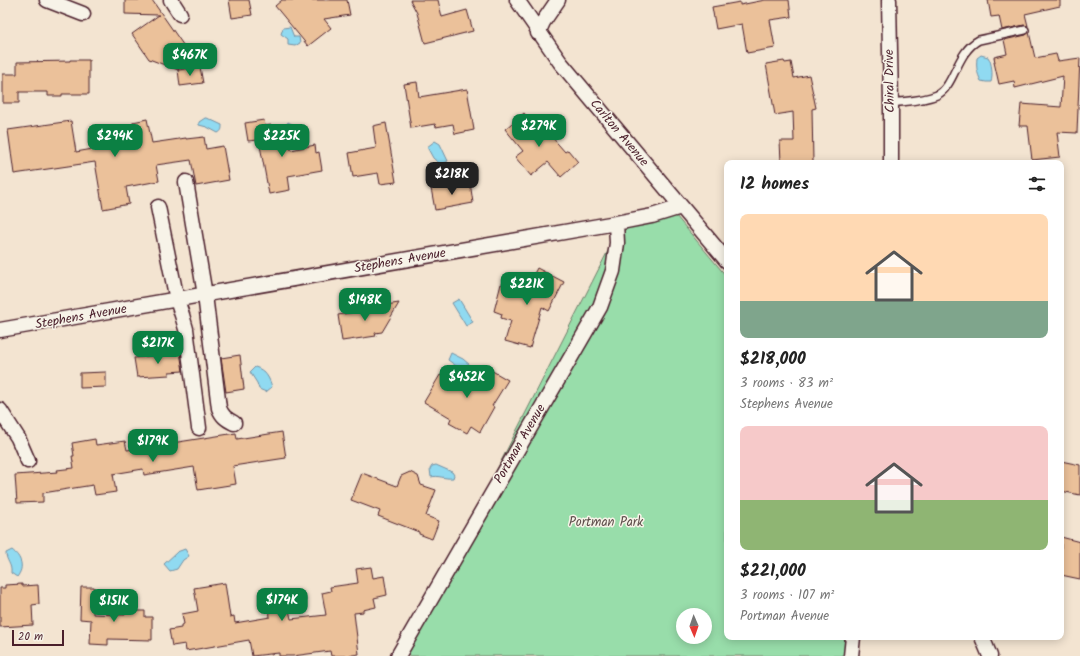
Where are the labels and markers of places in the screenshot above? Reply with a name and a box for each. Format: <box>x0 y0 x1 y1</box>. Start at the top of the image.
pin: $467K <box>162 43 218 77</box>
pin: $279K <box>511 114 567 148</box>
pin: $294K <box>87 124 143 158</box>
pin: $225K <box>254 124 310 158</box>
pin: $218K <box>424 162 480 196</box>
pin: $221K <box>499 272 555 306</box>
pin: $148K <box>337 288 393 322</box>
pin: $217K <box>130 331 186 365</box>
pin: $452K <box>439 365 495 399</box>
pin: $179K <box>125 429 181 463</box>
pin: $174K <box>254 588 310 622</box>
pin: $151K <box>86 589 142 623</box>

